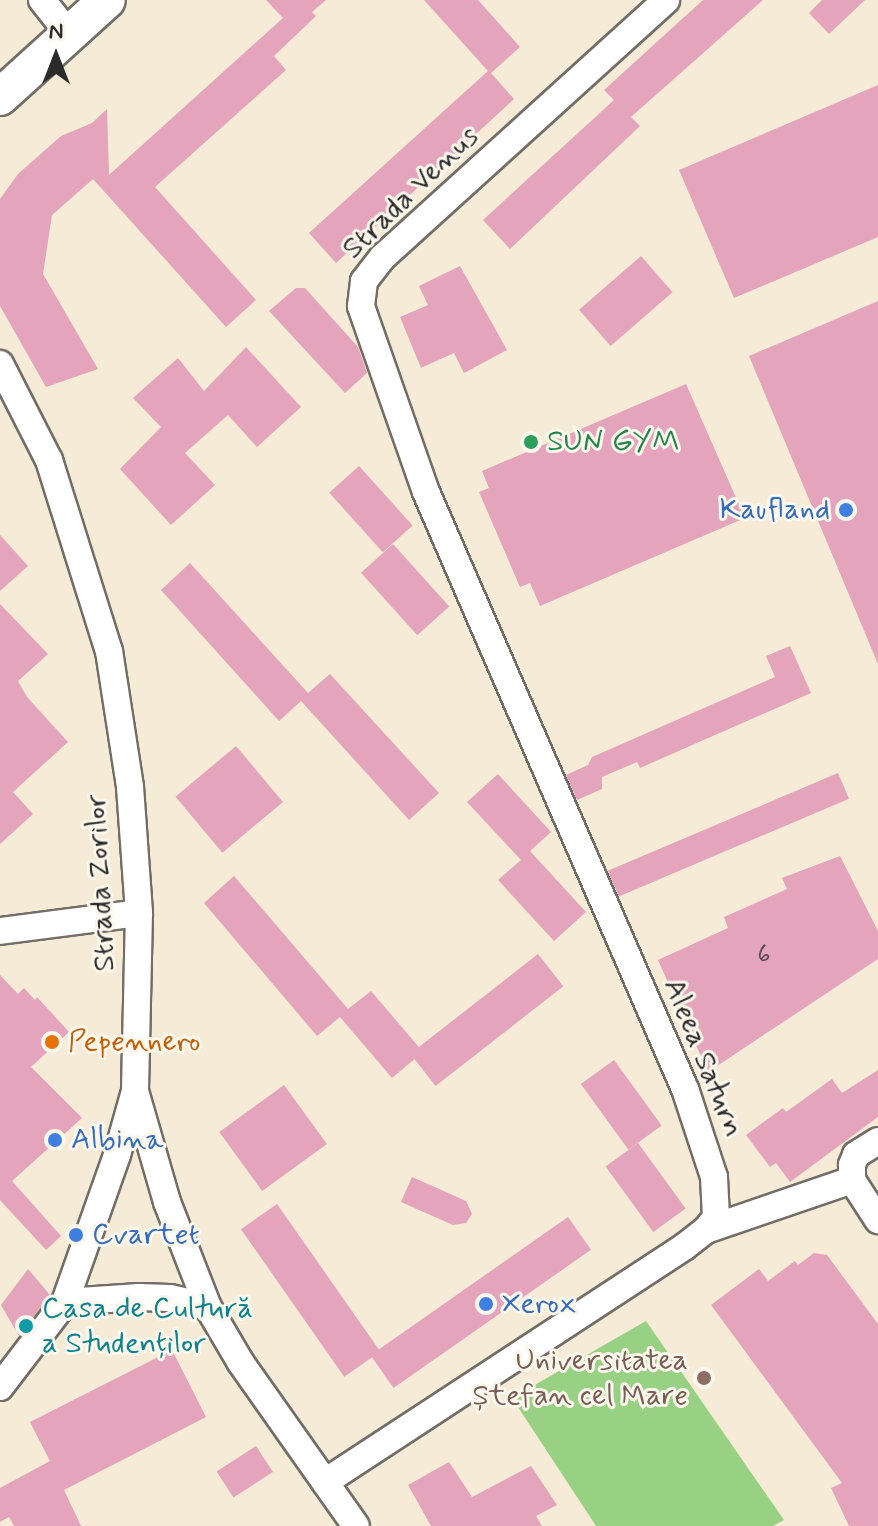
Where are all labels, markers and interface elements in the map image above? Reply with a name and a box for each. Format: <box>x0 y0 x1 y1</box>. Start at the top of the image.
north arrow <box>16 16 96 96</box>
text: N <box>49 18 63 46</box>
street label: Strada Venus <box>339 122 483 264</box>
place label: SUN GYM <box>547 424 673 460</box>
marker: SUN GYM <box>522 433 540 451</box>
place label: Kaufland <box>719 492 830 528</box>
marker: Kaufland <box>837 501 855 519</box>
street label: Strada Zorilor <box>78 793 124 973</box>
house number: 6 <box>757 940 771 972</box>
street label: Aleea Saturn <box>655 973 751 1143</box>
place label: Pepennero <box>68 1024 201 1060</box>
marker: Pepennero <box>43 1033 61 1051</box>
place label: Albina <box>71 1122 163 1158</box>
marker: Albina <box>46 1131 64 1149</box>
place label: Cvartet <box>92 1217 200 1253</box>
marker: Cvartet <box>67 1226 85 1244</box>
place label: Xerox <box>502 1286 576 1322</box>
place label: Casa de Cultură a Studenților <box>42 1291 252 1362</box>
marker: Xerox <box>477 1295 495 1313</box>
marker: Casa de Cultură a Studenților <box>17 1317 35 1335</box>
place label: Universitatea Ștefan cel Mare <box>470 1343 688 1414</box>
marker: Universitatea Ștefan cel Mare <box>695 1369 713 1387</box>

